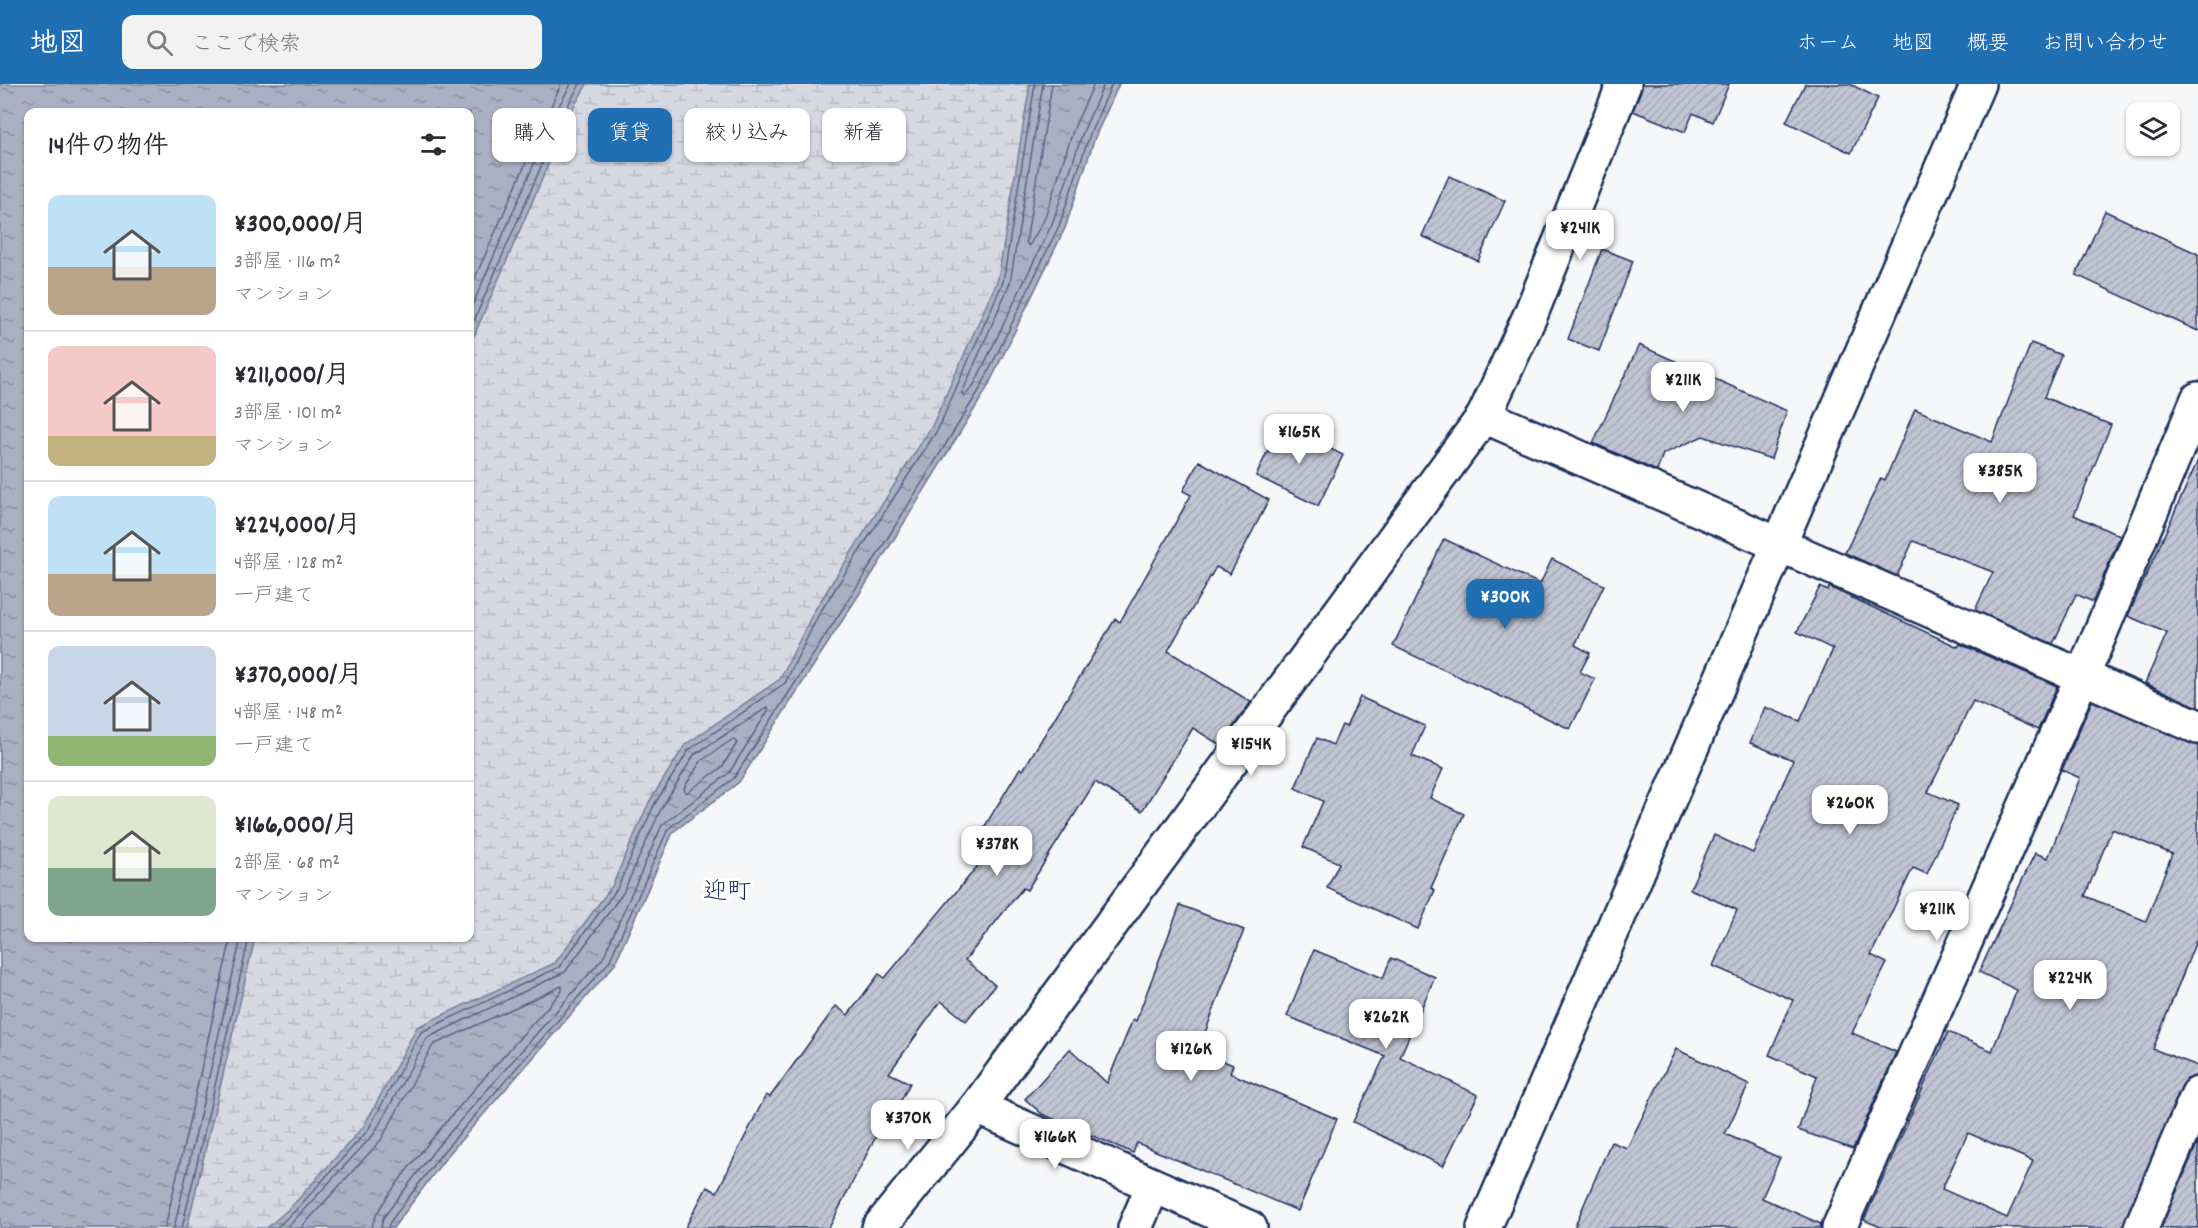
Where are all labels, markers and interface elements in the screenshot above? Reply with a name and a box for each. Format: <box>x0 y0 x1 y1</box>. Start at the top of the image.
search box <box>122 15 542 69</box>
text: 地図 <box>30 26 86 66</box>
icon: search <box>143 26 176 59</box>
text: ここで検索 <box>191 30 301 61</box>
text: ホーム <box>1797 30 1859 60</box>
text: 地図 <box>1892 30 1934 60</box>
text: 概要 <box>1967 30 2009 60</box>
text: お問い合わせ <box>2042 30 2168 60</box>
map controls <box>2126 102 2180 156</box>
button: layers <box>2126 102 2180 156</box>
chip: 購入 <box>492 108 576 162</box>
chip: 賃貸 <box>588 108 672 162</box>
chip: 絞り込み <box>684 108 810 162</box>
chip: 新着 <box>822 108 906 162</box>
icon: filters <box>417 128 450 161</box>
text: 14件の物件 <box>48 129 168 166</box>
text: ¥300,000/月 <box>234 207 367 244</box>
pin: ¥241K <box>1538 210 1622 261</box>
text: ¥241K <box>1560 215 1600 243</box>
icon: home <box>96 219 168 291</box>
text: 3部屋 · 116 m² <box>234 249 341 277</box>
text: マンション <box>234 282 333 310</box>
text: ¥211,000/月 <box>234 358 350 395</box>
pin: ¥211K <box>1641 362 1725 413</box>
text: ¥211K <box>1665 367 1701 395</box>
icon: home <box>96 370 168 442</box>
text: 3部屋 · 101 m² <box>234 400 342 428</box>
pin: ¥165K <box>1257 414 1341 465</box>
text: ¥165K <box>1278 419 1320 447</box>
text: マンション <box>234 433 333 461</box>
pin: ¥385K <box>1958 453 2042 504</box>
text: ¥385K <box>1977 458 2023 486</box>
text: ¥224,000/月 <box>234 508 361 545</box>
icon: home <box>96 520 168 592</box>
text: 4部屋 · 128 m² <box>234 550 343 578</box>
pin: ¥300K <box>1463 579 1547 630</box>
text: 一戸建て <box>234 583 314 611</box>
text: ¥300K <box>1480 584 1530 612</box>
text: ¥370,000/月 <box>234 658 363 695</box>
icon: home <box>96 670 168 742</box>
text: 4部屋 · 148 m² <box>234 700 342 728</box>
pin: ¥154K <box>1209 726 1293 777</box>
text: ¥154K <box>1231 731 1271 759</box>
text: 一戸建て <box>234 733 314 761</box>
pin: ¥260K <box>1808 785 1892 836</box>
text: ¥260K <box>1826 790 1874 818</box>
text: ¥166,000/月 <box>234 808 359 845</box>
icon: home <box>96 820 168 892</box>
pin: ¥378K <box>955 826 1039 877</box>
text: ¥378K <box>975 831 1019 859</box>
text: 2部屋 · 68 m² <box>234 850 340 878</box>
district label: 迎町 <box>703 876 751 910</box>
text: マンション <box>234 883 333 911</box>
pin: ¥211K <box>1895 891 1979 942</box>
text: ¥211K <box>1919 896 1955 924</box>
pin: ¥224K <box>2028 960 2112 1011</box>
text: ¥224K <box>2048 965 2092 993</box>
pin: ¥262K <box>1344 999 1428 1050</box>
text: ¥262K <box>1363 1004 1409 1032</box>
pin: ¥126K <box>1149 1031 1233 1082</box>
text: ¥126K <box>1170 1036 1212 1064</box>
pin: ¥370K <box>866 1100 950 1151</box>
text: ¥370K <box>885 1105 931 1133</box>
pin: ¥166K <box>1013 1119 1097 1170</box>
text: ¥166K <box>1034 1124 1076 1152</box>

